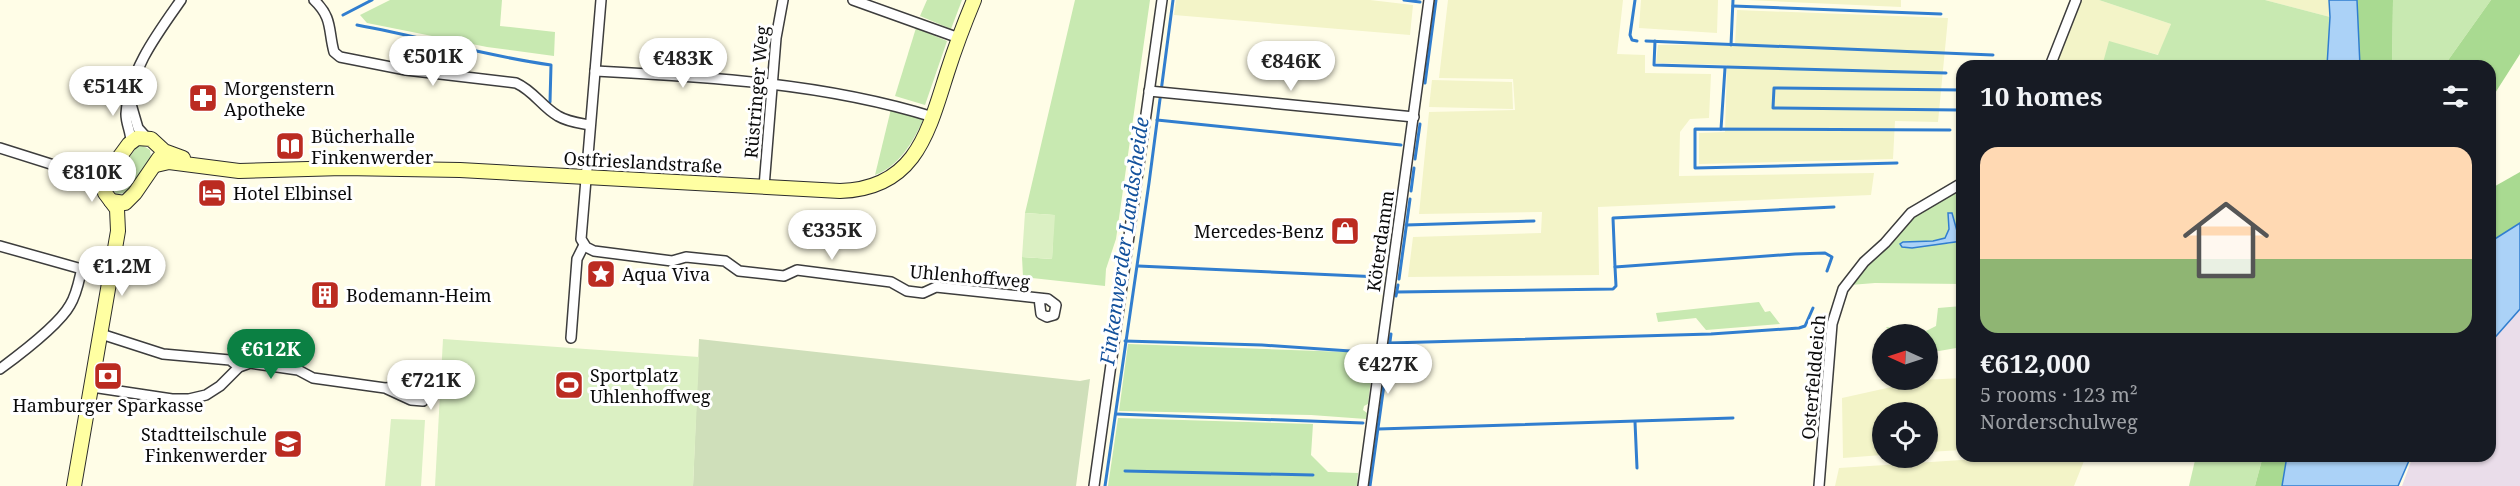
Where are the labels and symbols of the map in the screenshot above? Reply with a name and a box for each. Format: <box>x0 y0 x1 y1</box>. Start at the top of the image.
street label: Rüstringer Weg <box>738 24 774 159</box>
pin: €501K <box>391 36 475 87</box>
pin: €483K <box>641 38 725 89</box>
pin: €846K <box>1249 41 1333 92</box>
pin: €514K <box>71 66 155 117</box>
place label: Morgenstern Apotheke <box>224 76 335 121</box>
pharmacy icon: Morgenstern Apotheke <box>187 82 219 114</box>
water label: Finkenwerder Landscheide <box>1093 115 1155 368</box>
place label: Bücherhalle Finkenwerder <box>311 124 434 169</box>
library icon: Bücherhalle Finkenwerder <box>274 130 306 162</box>
street label: Ostfrieslandstraße <box>563 146 723 178</box>
pin: €810K <box>50 152 134 203</box>
hotel icon: Hotel Elbinsel <box>196 177 228 209</box>
place label: Hotel Elbinsel <box>233 181 353 205</box>
street label: Köterdamm <box>1361 189 1399 293</box>
pin: €335K <box>790 210 874 261</box>
shop icon: Mercedes-Benz <box>1329 215 1361 247</box>
place label: Mercedes-Benz <box>1194 219 1324 243</box>
pin: €1.2M <box>80 246 164 297</box>
place icon: Aqua Viva <box>585 258 617 290</box>
street label: Uhlenhoffweg <box>909 259 1031 293</box>
place label: Aqua Viva <box>622 262 710 286</box>
building icon: Bodemann-Heim <box>309 279 341 311</box>
place label: Bodemann-Heim <box>346 283 491 307</box>
street label: Osterfelddeich <box>1796 313 1830 441</box>
north arrow <box>1872 324 1938 390</box>
pin: €612K <box>229 329 313 380</box>
pin: €427K <box>1346 344 1430 395</box>
bank icon: Hamburger Sparkasse <box>92 360 124 392</box>
pin: €721K <box>389 360 473 411</box>
place label: Sportplatz Uhlenhoffweg <box>590 363 711 408</box>
sports icon: Sportplatz Uhlenhoffweg <box>553 369 585 401</box>
place label: Hamburger Sparkasse <box>13 393 203 417</box>
place label: Stadtteilschule Finkenwerder <box>141 422 268 467</box>
school or university icon: Stadtteilschule Finkenwerder <box>272 428 304 460</box>

